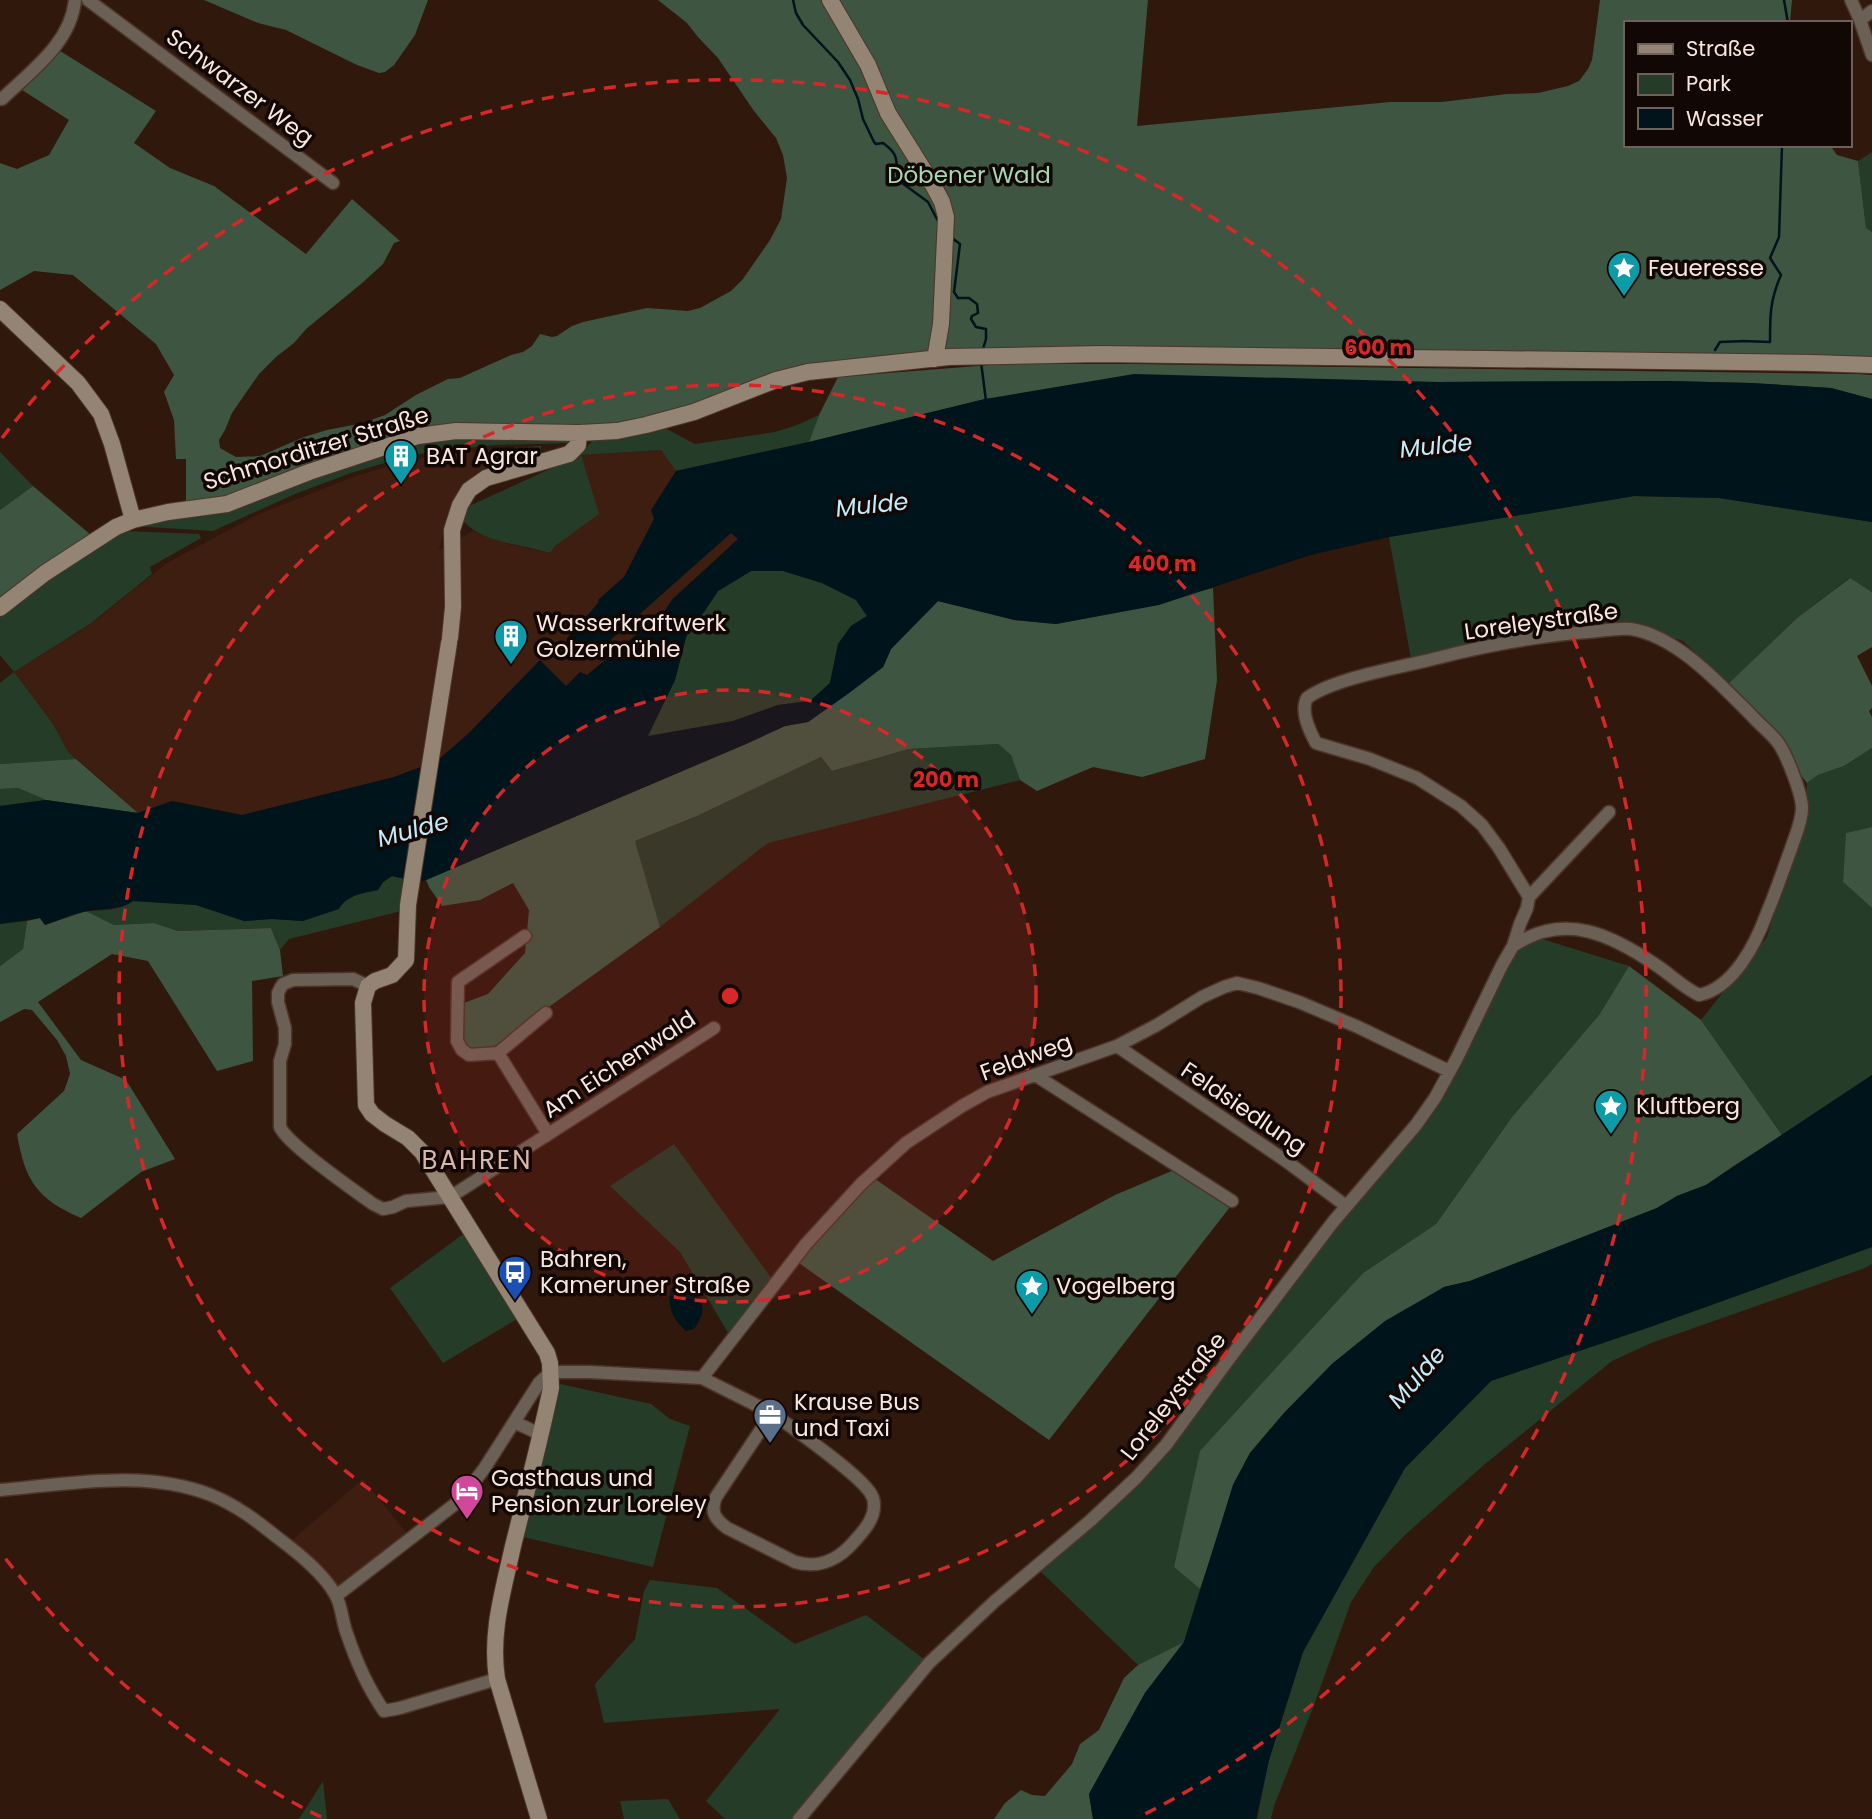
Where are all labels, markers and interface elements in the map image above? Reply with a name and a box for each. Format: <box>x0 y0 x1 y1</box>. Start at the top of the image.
street label: Schwarzer Weg <box>160 21 320 153</box>
legend <box>1624 21 1851 147</box>
text: Straße <box>1686 34 1755 63</box>
text: Park <box>1686 69 1731 98</box>
text: Wasser <box>1686 104 1764 133</box>
park label: Döbener Wald <box>887 159 1051 191</box>
place icon: Feueresse <box>1605 249 1643 298</box>
place label: Feueresse <box>1648 252 1764 284</box>
text: 600 m <box>1344 333 1412 362</box>
street label: Schmorditzer Straße <box>199 398 433 498</box>
water label: Mulde <box>1398 425 1474 466</box>
building icon: BAT Agrar <box>382 437 420 486</box>
place label: BAT Agrar <box>426 440 538 472</box>
water label: Mulde <box>834 484 910 525</box>
text: 400 m <box>1128 549 1196 578</box>
street label: Loreleystraße <box>1462 594 1620 648</box>
place label: Wasserkraftwerk Golzermühle <box>536 607 726 665</box>
building icon: Wasserkraftwerk Golzermühle <box>492 617 530 666</box>
text: 200 m <box>913 765 979 794</box>
water label: Mulde <box>373 804 453 855</box>
centre of rings <box>718 984 742 1008</box>
street label: Am Eichenwald <box>536 1003 702 1125</box>
street label: Feldweg <box>976 1026 1076 1088</box>
street label: Feldsiedlung <box>1175 1054 1313 1162</box>
place icon: Kluftberg <box>1592 1087 1630 1136</box>
place label: Kluftberg <box>1636 1090 1740 1122</box>
district label: BAHREN <box>422 1142 532 1178</box>
place label: Bahren, Kameruner Straße <box>540 1243 750 1301</box>
bus stop icon: Bahren, Kameruner Straße <box>496 1253 534 1302</box>
place icon: Vogelberg <box>1013 1267 1051 1316</box>
place label: Vogelberg <box>1056 1270 1176 1302</box>
street label: Loreleystraße <box>1113 1325 1233 1467</box>
water label: Mulde <box>1380 1338 1453 1415</box>
place label: Krause Bus und Taxi <box>794 1386 920 1444</box>
office icon: Krause Bus und Taxi <box>751 1396 789 1445</box>
place label: Gasthaus und Pension zur Loreley <box>491 1462 707 1520</box>
hotel icon: Gasthaus und Pension zur Loreley <box>448 1472 486 1521</box>

